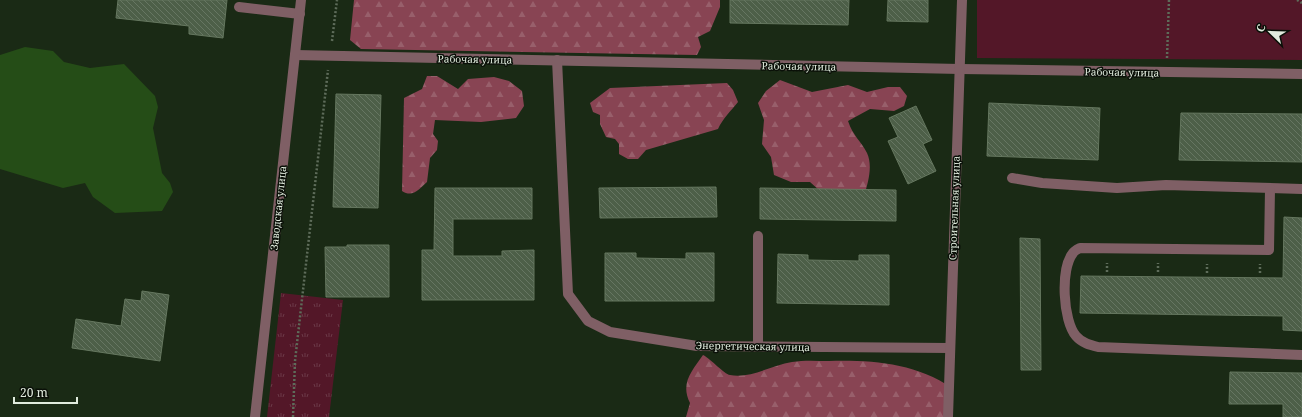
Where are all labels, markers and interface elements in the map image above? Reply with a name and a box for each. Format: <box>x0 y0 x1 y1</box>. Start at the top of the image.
north arrow <box>1250 12 1290 52</box>
text: С <box>1252 22 1269 34</box>
street label: Рабочая улица <box>438 51 513 67</box>
street label: Рабочая улица <box>762 58 837 74</box>
street label: Рабочая улица <box>1085 64 1160 80</box>
street label: Строительная улица <box>945 155 963 260</box>
street label: Заводская улица <box>267 165 289 251</box>
street label: Энергетическая улица <box>696 338 811 354</box>
scale bar <box>14 379 77 405</box>
text: 20 m <box>20 384 48 401</box>

